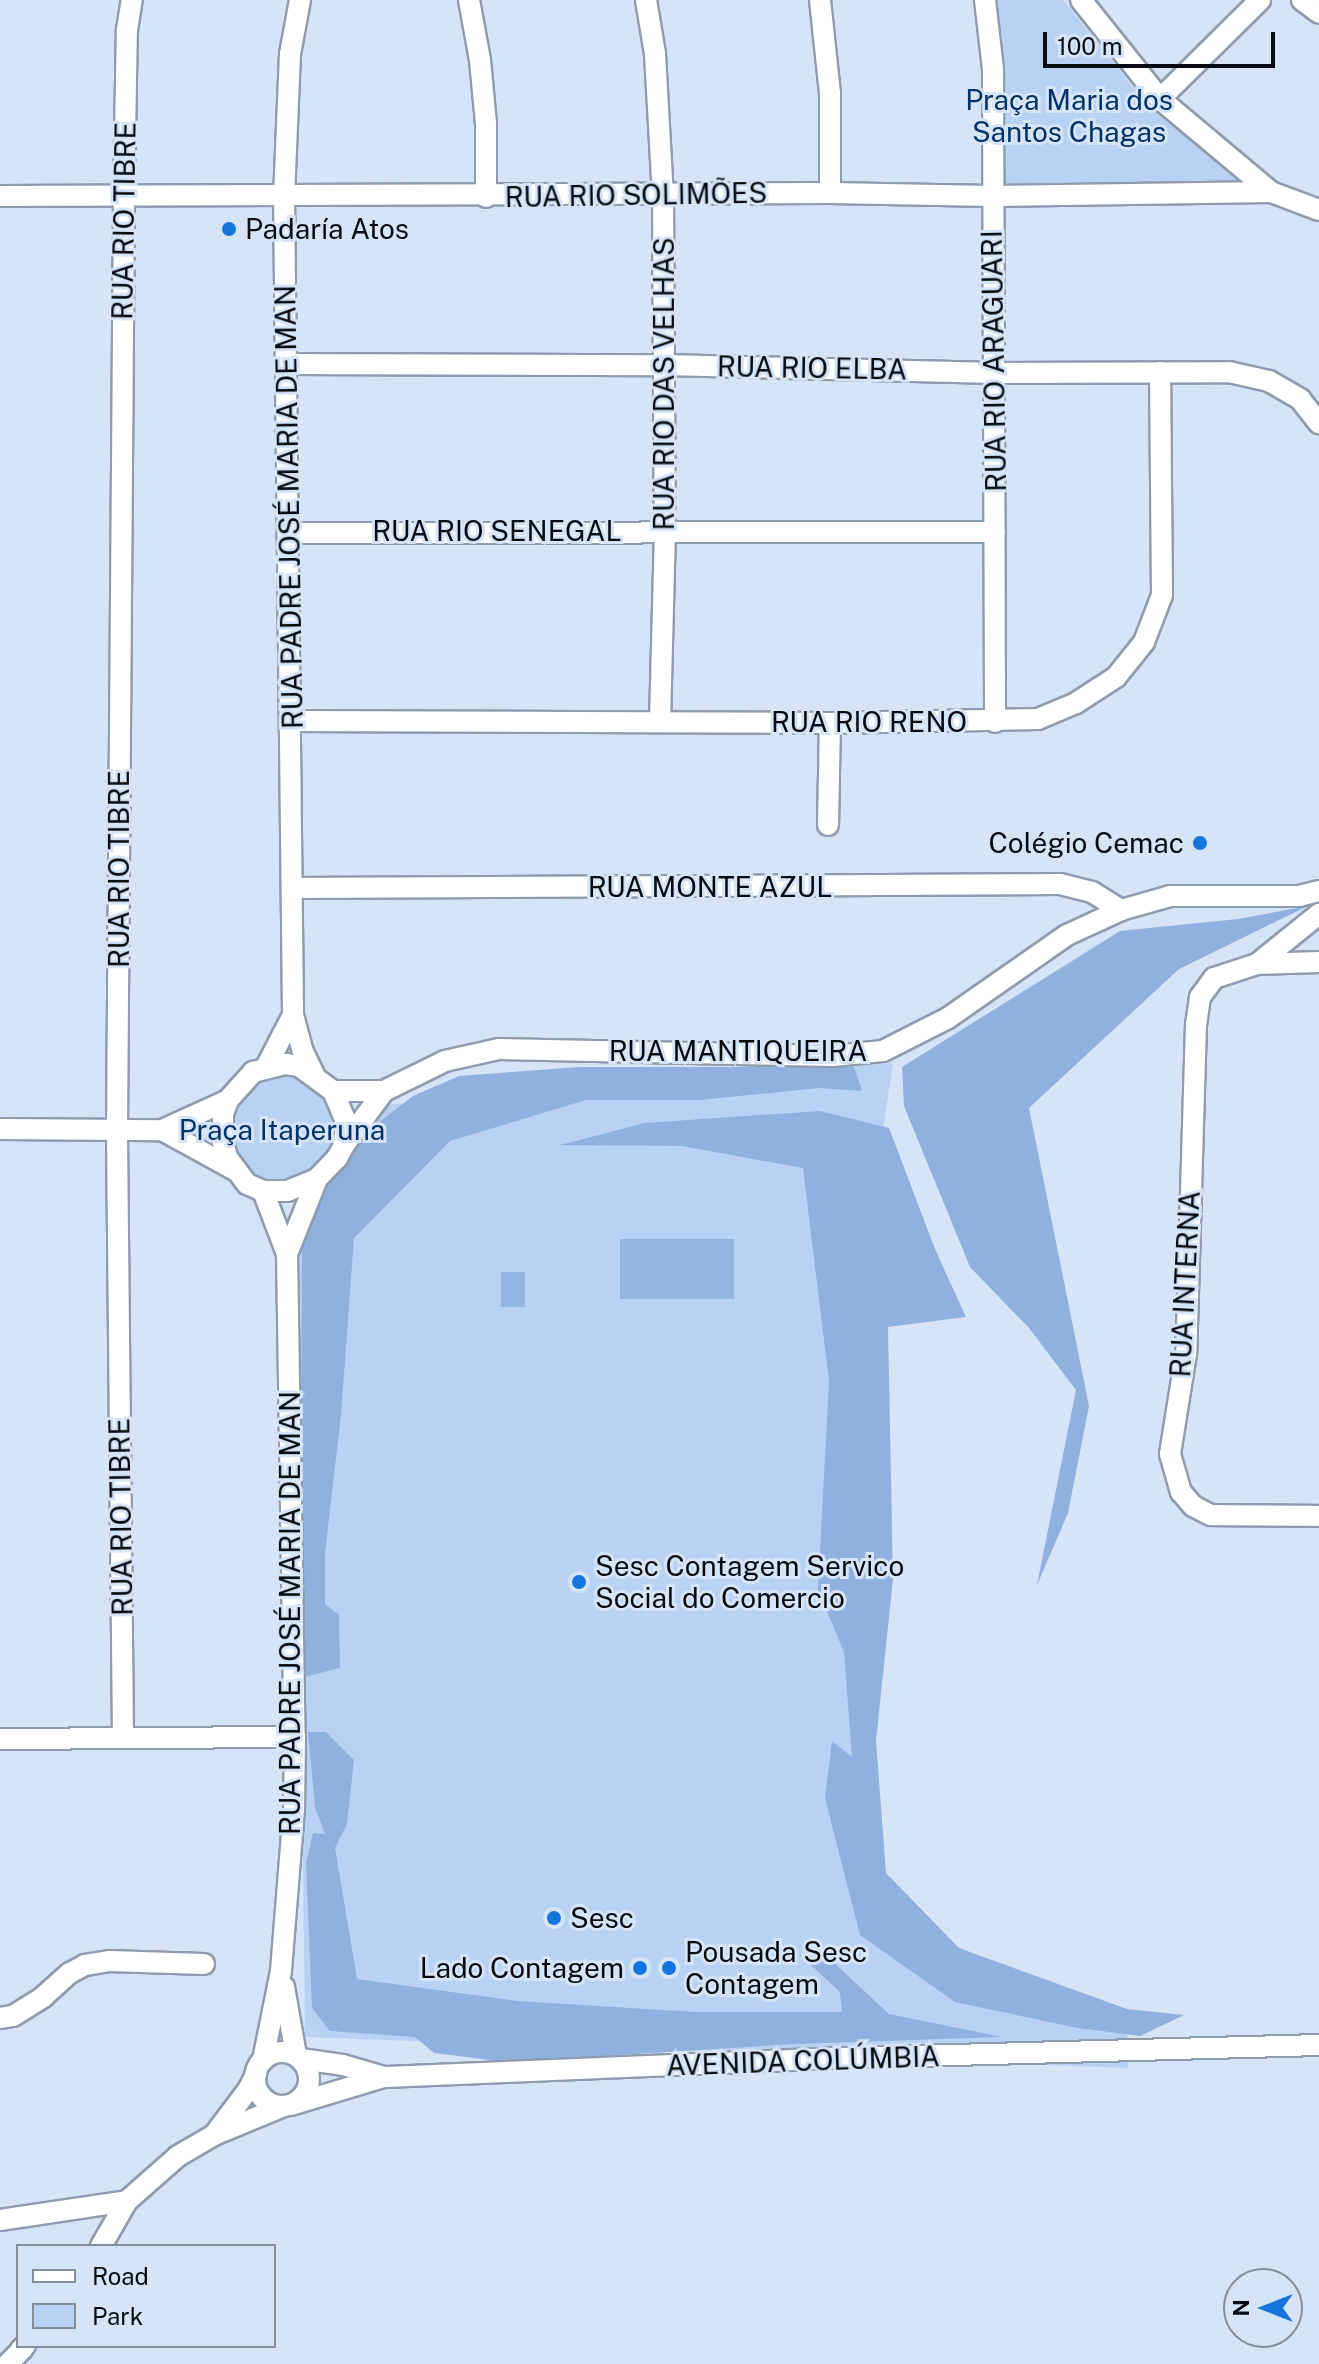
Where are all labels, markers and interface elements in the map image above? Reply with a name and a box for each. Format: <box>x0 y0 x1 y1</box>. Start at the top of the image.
scale bar <box>1047 16 1279 66</box>
text: 100 m <box>1057 32 1123 60</box>
park label: Praça Maria dos Santos Chagas <box>965 83 1173 149</box>
street label: RUA RIO TIBRE <box>105 122 143 320</box>
street label: RUA RIO SOLIMÕES <box>504 176 768 214</box>
place label: Padaría Atos <box>245 212 409 246</box>
marker: Padaría Atos <box>220 220 238 238</box>
street label: RUA RIO ARAGUARI <box>975 230 1013 492</box>
street label: RUA RIO DAS VELHAS <box>647 237 681 531</box>
street label: RUA PADRE JOSÉ MARIA DE MAN <box>268 285 310 729</box>
street label: RUA RIO ELBA <box>717 350 907 386</box>
street label: RUA RIO SENEGAL <box>372 514 622 548</box>
street label: RUA RIO RENO <box>771 705 967 739</box>
street label: RUA RIO TIBRE <box>102 770 136 968</box>
place label: Colégio Cemac <box>988 826 1184 860</box>
marker: Colégio Cemac <box>1191 834 1209 852</box>
street label: RUA MONTE AZUL <box>588 870 832 904</box>
street label: RUA MANTIQUEIRA <box>609 1034 867 1068</box>
park label: Praça Itaperuna <box>179 1113 385 1147</box>
street label: RUA INTERNA <box>1163 1190 1207 1378</box>
street label: RUA PADRE JOSÉ MARIA DE MAN <box>273 1391 307 1835</box>
street label: RUA RIO TIBRE <box>102 1418 140 1616</box>
place label: Sesc Contagem Servico Social do Comercio <box>595 1549 904 1615</box>
marker: Sesc Contagem Servico Social do Comercio <box>570 1573 588 1591</box>
place label: Sesc <box>570 1901 634 1935</box>
marker: Sesc <box>545 1909 563 1927</box>
place label: Pousada Sesc Contagem <box>685 1935 867 2001</box>
place label: Lado Contagem <box>420 1951 624 1985</box>
marker: Lado Contagem <box>631 1959 649 1977</box>
marker: Pousada Sesc Contagem <box>660 1959 678 1977</box>
street label: AVENIDA COLÚMBIA <box>666 2039 940 2083</box>
legend <box>16 2244 276 2348</box>
text: Road <box>92 2262 149 2290</box>
north arrow <box>1223 2268 1303 2348</box>
text: N <box>1228 2299 1254 2317</box>
text: Park <box>92 2302 143 2330</box>

